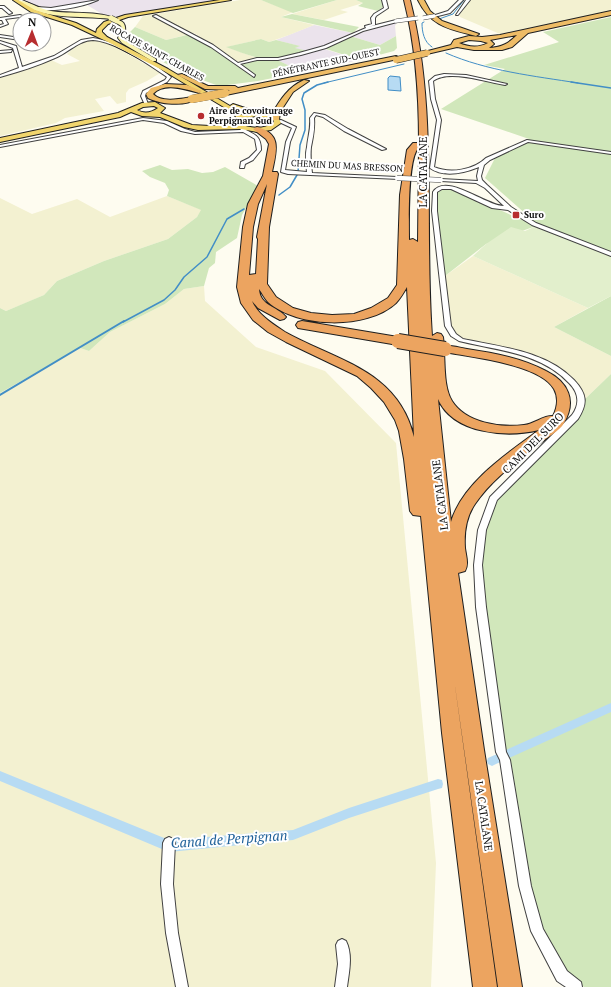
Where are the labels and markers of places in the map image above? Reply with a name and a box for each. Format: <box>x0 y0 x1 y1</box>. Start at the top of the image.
place label: Aire de covoiturage Perpignan Sud <box>209 105 293 127</box>
marker: Aire de covoiturage Perpignan Sud <box>196 111 206 121</box>
place label: Suro <box>524 209 544 221</box>
marker: Suro <box>511 210 521 220</box>

